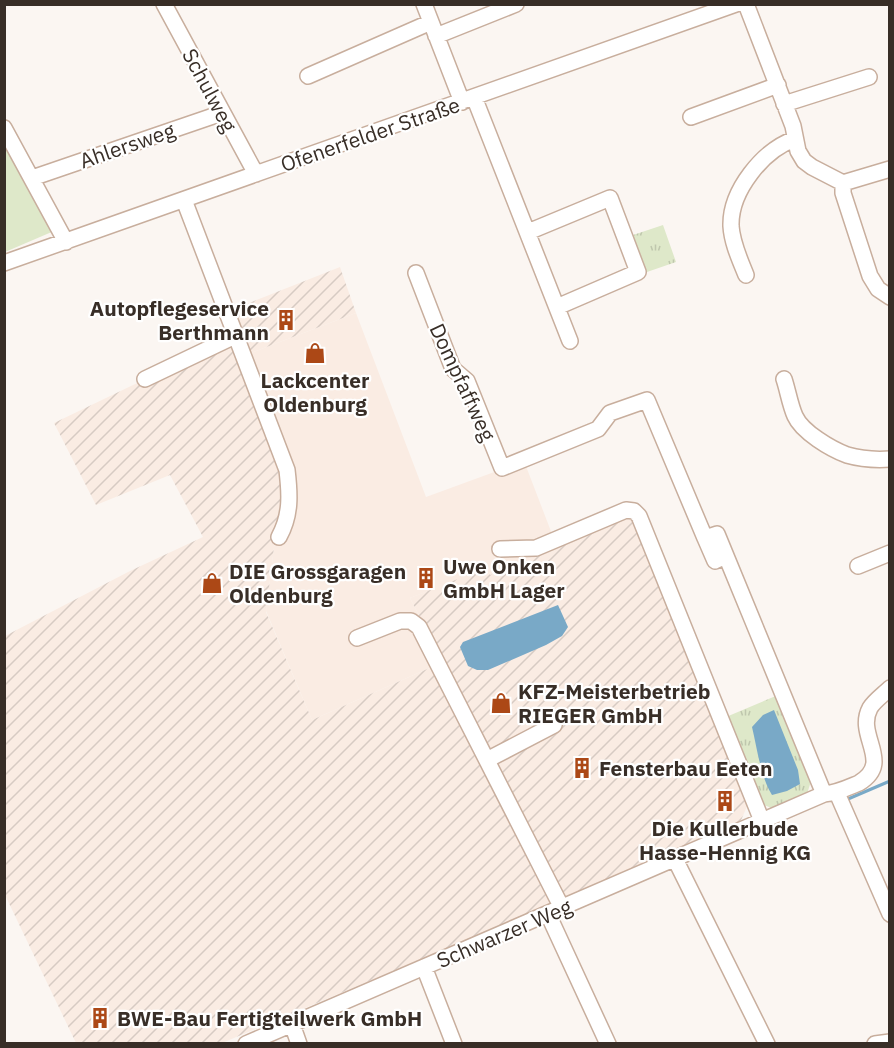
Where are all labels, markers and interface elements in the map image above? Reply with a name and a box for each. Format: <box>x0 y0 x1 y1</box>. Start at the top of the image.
street label: Schulweg <box>176 43 244 137</box>
street label: Ofenerfelder Straße <box>277 90 463 178</box>
street label: Ahlersweg <box>76 116 178 174</box>
place label: Autopflegeservice Berthmann <box>90 294 269 346</box>
building icon: Autopflegeservice Berthmann <box>274 308 298 332</box>
street label: Dompfaffweg <box>424 319 502 445</box>
shop icon: Lackcenter Oldenburg <box>303 341 327 365</box>
place label: Lackcenter Oldenburg <box>261 366 370 418</box>
place label: Uwe Onken GmbH Lager <box>443 552 565 604</box>
place label: DIE Grossgaragen Oldenburg <box>229 557 406 609</box>
building icon: Uwe Onken GmbH Lager <box>414 566 438 590</box>
shop icon: DIE Grossgaragen Oldenburg <box>200 571 224 595</box>
place label: KFZ-Meisterbetrieb RIEGER GmbH <box>518 677 711 729</box>
shop icon: KFZ-Meisterbetrieb RIEGER GmbH <box>489 691 513 715</box>
place label: Fensterbau Eeten <box>599 754 772 782</box>
building icon: Fensterbau Eeten <box>570 756 594 780</box>
building icon: Die Kullerbude Hasse-Hennig KG <box>713 789 737 813</box>
place label: Die Kullerbude Hasse-Hennig KG <box>639 814 811 866</box>
street label: Schwarzer Weg <box>432 892 576 974</box>
place label: BWE-Bau Fertigteilwerk GmbH <box>117 1004 422 1032</box>
building icon: BWE-Bau Fertigteilwerk GmbH <box>88 1006 112 1030</box>

